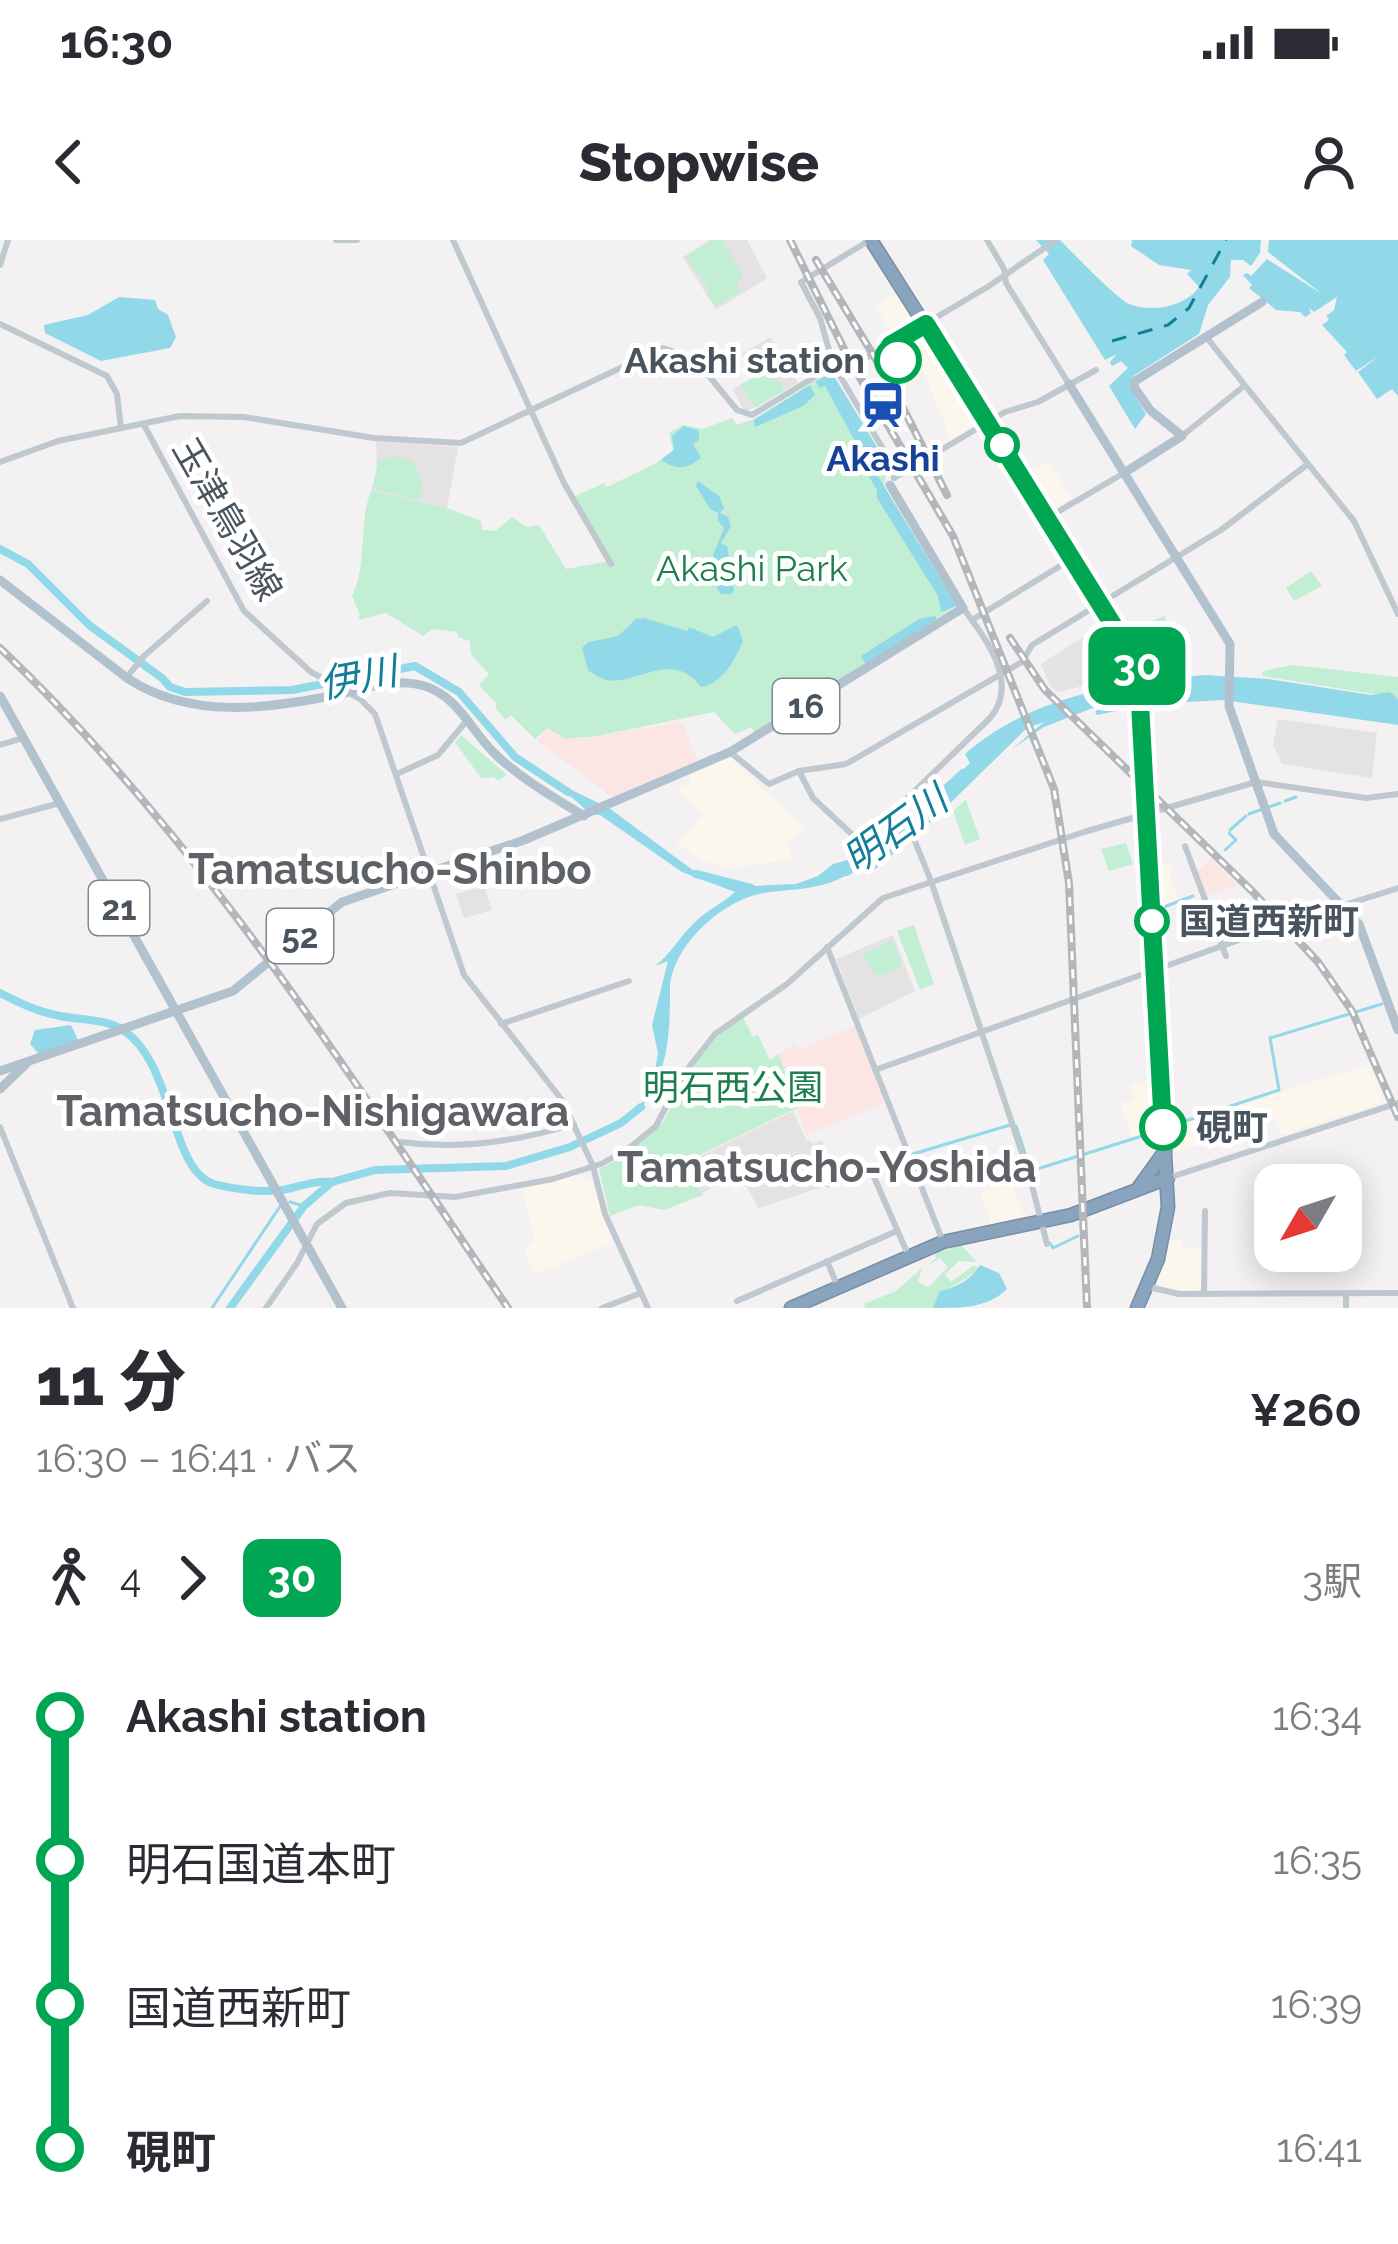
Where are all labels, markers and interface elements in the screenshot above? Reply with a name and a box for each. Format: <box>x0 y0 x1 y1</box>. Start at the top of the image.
text: 16:30 <box>60 16 173 69</box>
icon: back <box>36 129 102 195</box>
icon: person <box>1296 129 1362 195</box>
text: Stopwise <box>579 130 819 194</box>
marker: Akashi station <box>876 338 920 382</box>
place label: Akashi station <box>624 339 865 381</box>
station icon: Akashi <box>858 380 908 430</box>
unlabelled marker <box>986 429 1018 461</box>
street label: 玉津鳥羽線 <box>165 431 291 607</box>
place label: Akashi <box>826 437 940 479</box>
park label: Akashi Park <box>656 547 848 589</box>
line badge: 30 <box>1083 627 1191 705</box>
text: 30 <box>1112 641 1162 690</box>
water label: 伊川 <box>315 646 405 707</box>
road number: 16 <box>773 679 839 733</box>
water label: 明石川 <box>834 774 959 882</box>
district label: Tamatsucho-Shinbo <box>188 845 592 894</box>
road number: 21 <box>89 881 149 935</box>
place label: 国道西新町 <box>1179 900 1359 942</box>
marker: 国道西新町 <box>1136 905 1168 937</box>
road number: 52 <box>267 909 333 963</box>
park label: 明石西公園 <box>643 1066 823 1108</box>
district label: Tamatsucho-Nishigawara <box>57 1087 569 1136</box>
marker: 硯町 <box>1141 1105 1185 1149</box>
place label: 硯町 <box>1196 1106 1268 1148</box>
district label: Tamatsucho-Yoshida <box>617 1143 1037 1192</box>
north arrow <box>1254 1164 1362 1272</box>
map controls <box>1254 1164 1362 1272</box>
text: 11 分 <box>36 1343 186 1420</box>
text: ¥260 <box>1250 1384 1362 1437</box>
text: 16:30 – 16:41 · バス <box>36 1435 361 1481</box>
icon: walk <box>36 1545 102 1611</box>
icon: forward <box>159 1545 225 1611</box>
text: 30 <box>267 1553 317 1602</box>
text: 4 <box>120 1555 141 1601</box>
text: 3駅 <box>1302 1558 1362 1604</box>
text: Akashi station <box>126 1690 427 1743</box>
text: 16:34 <box>1272 1693 1362 1739</box>
text: 16:35 <box>1272 1837 1362 1883</box>
text: 明石国道本町 <box>126 1838 396 1891</box>
text: 16:39 <box>1271 1981 1362 2027</box>
text: 国道西新町 <box>126 1982 351 2035</box>
text: 16:41 <box>1276 2125 1362 2171</box>
text: 硯町 <box>126 2126 216 2179</box>

